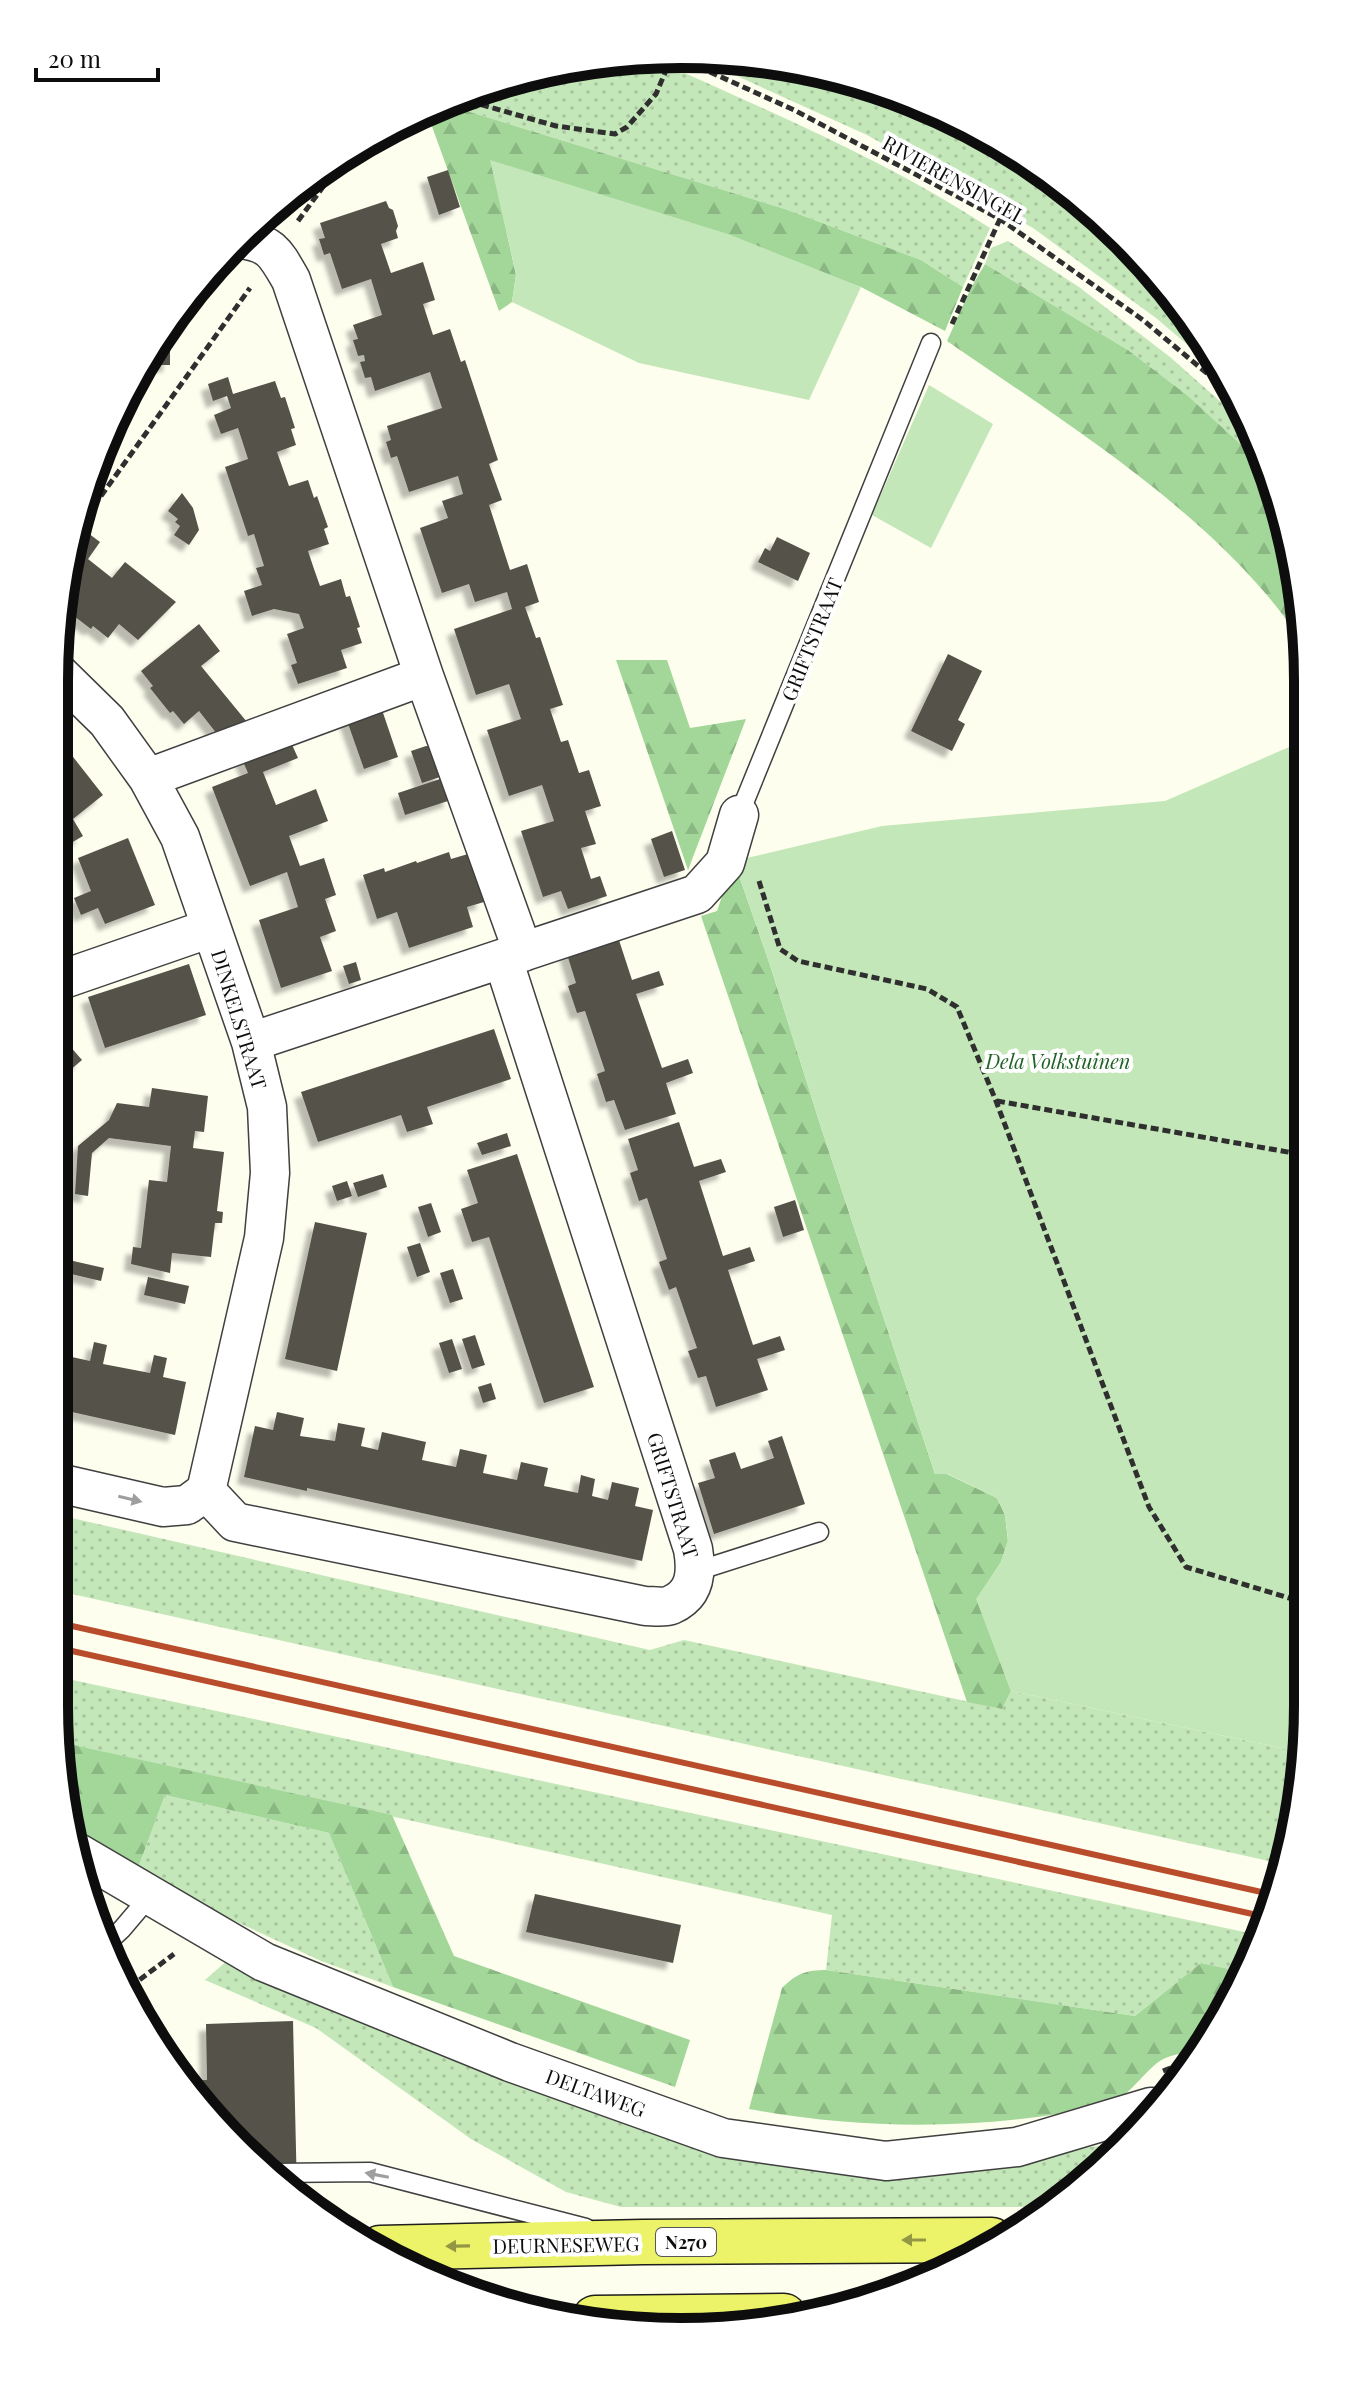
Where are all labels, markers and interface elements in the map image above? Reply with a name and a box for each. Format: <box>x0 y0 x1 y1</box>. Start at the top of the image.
scale bar <box>36 32 158 82</box>
text: 20 m <box>48 42 101 74</box>
street label: RIVIERENSINGEL <box>878 128 1032 230</box>
street label: GRIFTSTRAAT <box>774 573 848 705</box>
street label: DINKELSTRAAT <box>206 946 274 1092</box>
park label: Dela Volkstuinen <box>985 1047 1130 1074</box>
street label: GRIFTSTRAAT <box>642 1429 706 1561</box>
one-way arrow <box>118 1493 143 1506</box>
street label: DELTAWEG <box>542 2061 650 2123</box>
one-way arrow <box>365 2168 390 2181</box>
road number: N270 <box>656 2228 716 2256</box>
street label: DEURNESEWEG <box>492 2229 640 2259</box>
one-way arrow <box>901 2234 926 2247</box>
one-way arrow <box>445 2240 470 2252</box>

